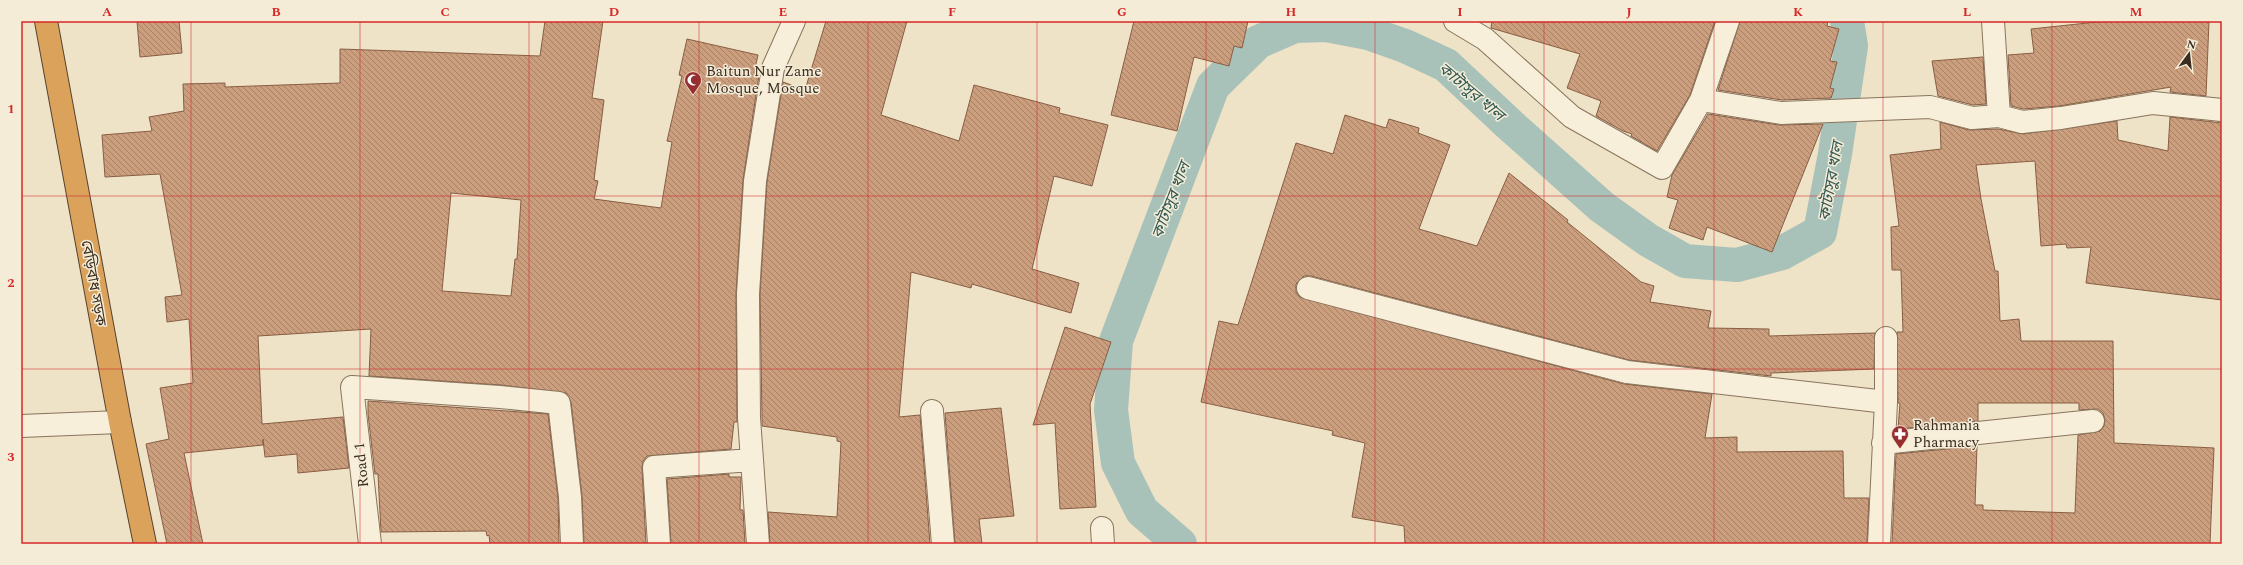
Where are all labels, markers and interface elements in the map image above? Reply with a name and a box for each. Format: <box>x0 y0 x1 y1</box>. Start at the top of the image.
text: A <box>102 2 112 22</box>
text: B <box>271 2 281 22</box>
text: C <box>440 2 450 22</box>
text: D <box>609 2 619 22</box>
text: E <box>779 2 788 22</box>
text: F <box>948 2 956 22</box>
text: G <box>1117 2 1127 22</box>
text: H <box>1286 2 1297 22</box>
text: I <box>1457 2 1463 22</box>
text: J <box>1626 2 1632 22</box>
text: K <box>1793 2 1803 22</box>
text: L <box>1963 2 1971 22</box>
text: M <box>2130 2 2143 22</box>
north arrow <box>2169 34 2209 74</box>
text: N <box>2185 35 2198 54</box>
water label: কাটাসুর খাল <box>1433 57 1512 129</box>
place label: Baitun Nur Zame Mosque, Mosque <box>706 60 821 100</box>
mosque icon: Baitun Nur Zame Mosque, Mosque <box>683 70 703 95</box>
text: 1 <box>7 99 15 119</box>
water label: কাটাসুর খাল <box>1812 136 1850 223</box>
water label: কাটাসুর খাল <box>1145 156 1198 242</box>
street label: বেড়িবাধ সড়ক <box>75 238 113 329</box>
text: 2 <box>7 273 15 293</box>
place label: Rahmania Pharmacy <box>1913 414 1981 454</box>
pharmacy icon: Rahmania Pharmacy <box>1890 424 1910 449</box>
street label: Road 1 <box>348 441 375 489</box>
text: 3 <box>7 447 15 467</box>

